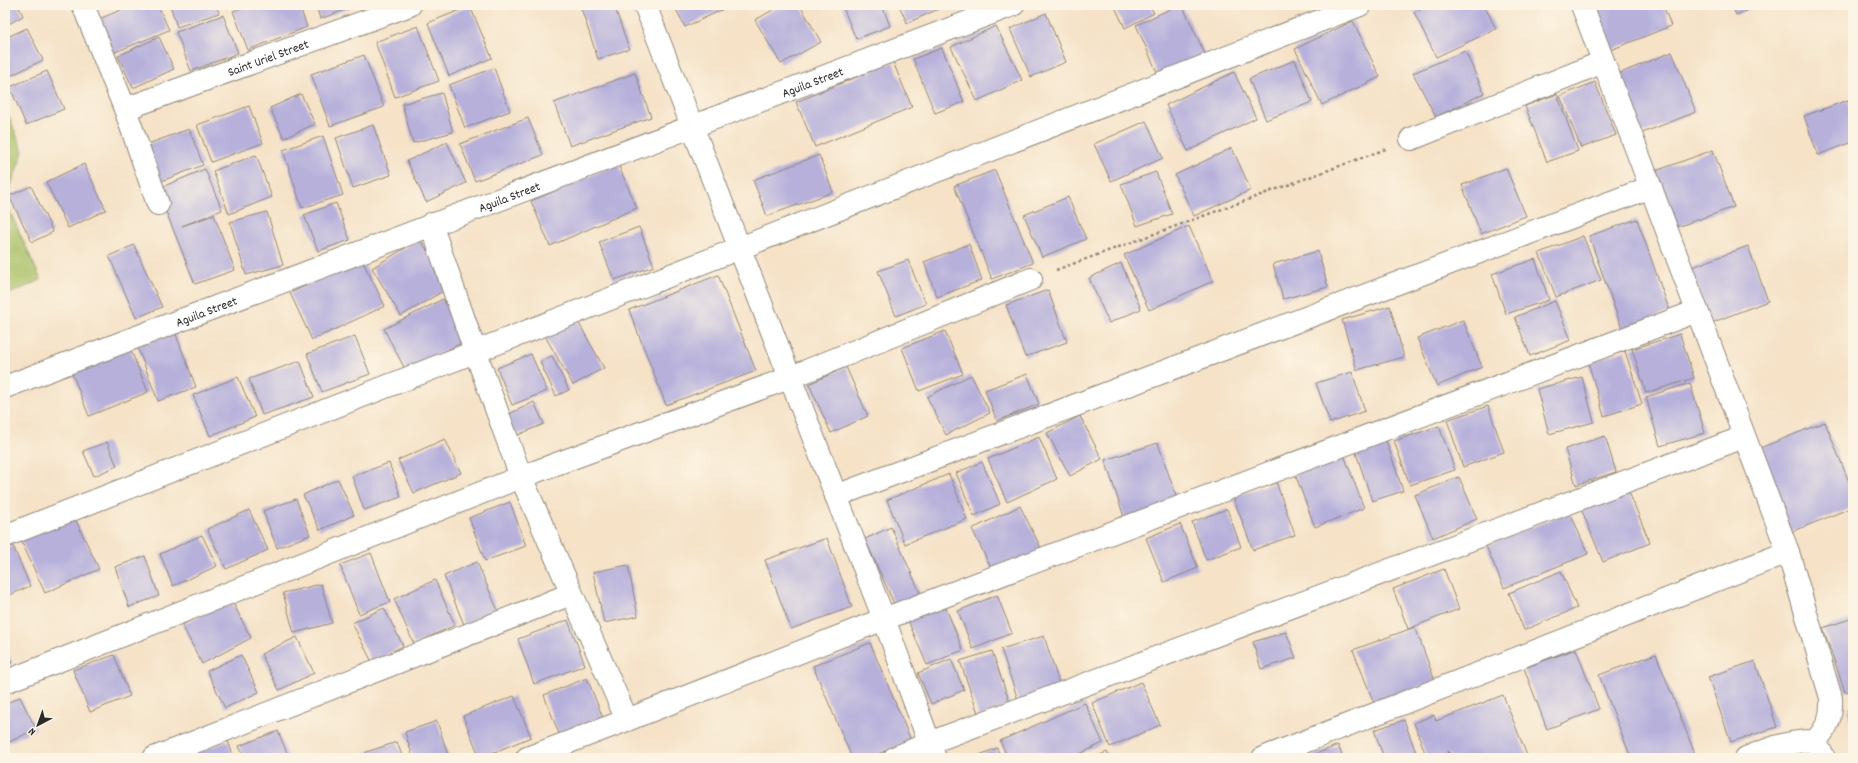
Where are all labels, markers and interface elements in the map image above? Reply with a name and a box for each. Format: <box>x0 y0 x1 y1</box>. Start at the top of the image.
street label: Saint Uriel Street <box>225 36 312 83</box>
street label: Aguila Street <box>780 63 847 104</box>
street label: Aguila Street <box>476 178 544 219</box>
street label: Aguila Street <box>173 293 241 333</box>
north arrow <box>18 705 58 745</box>
text: N <box>25 723 40 739</box>

